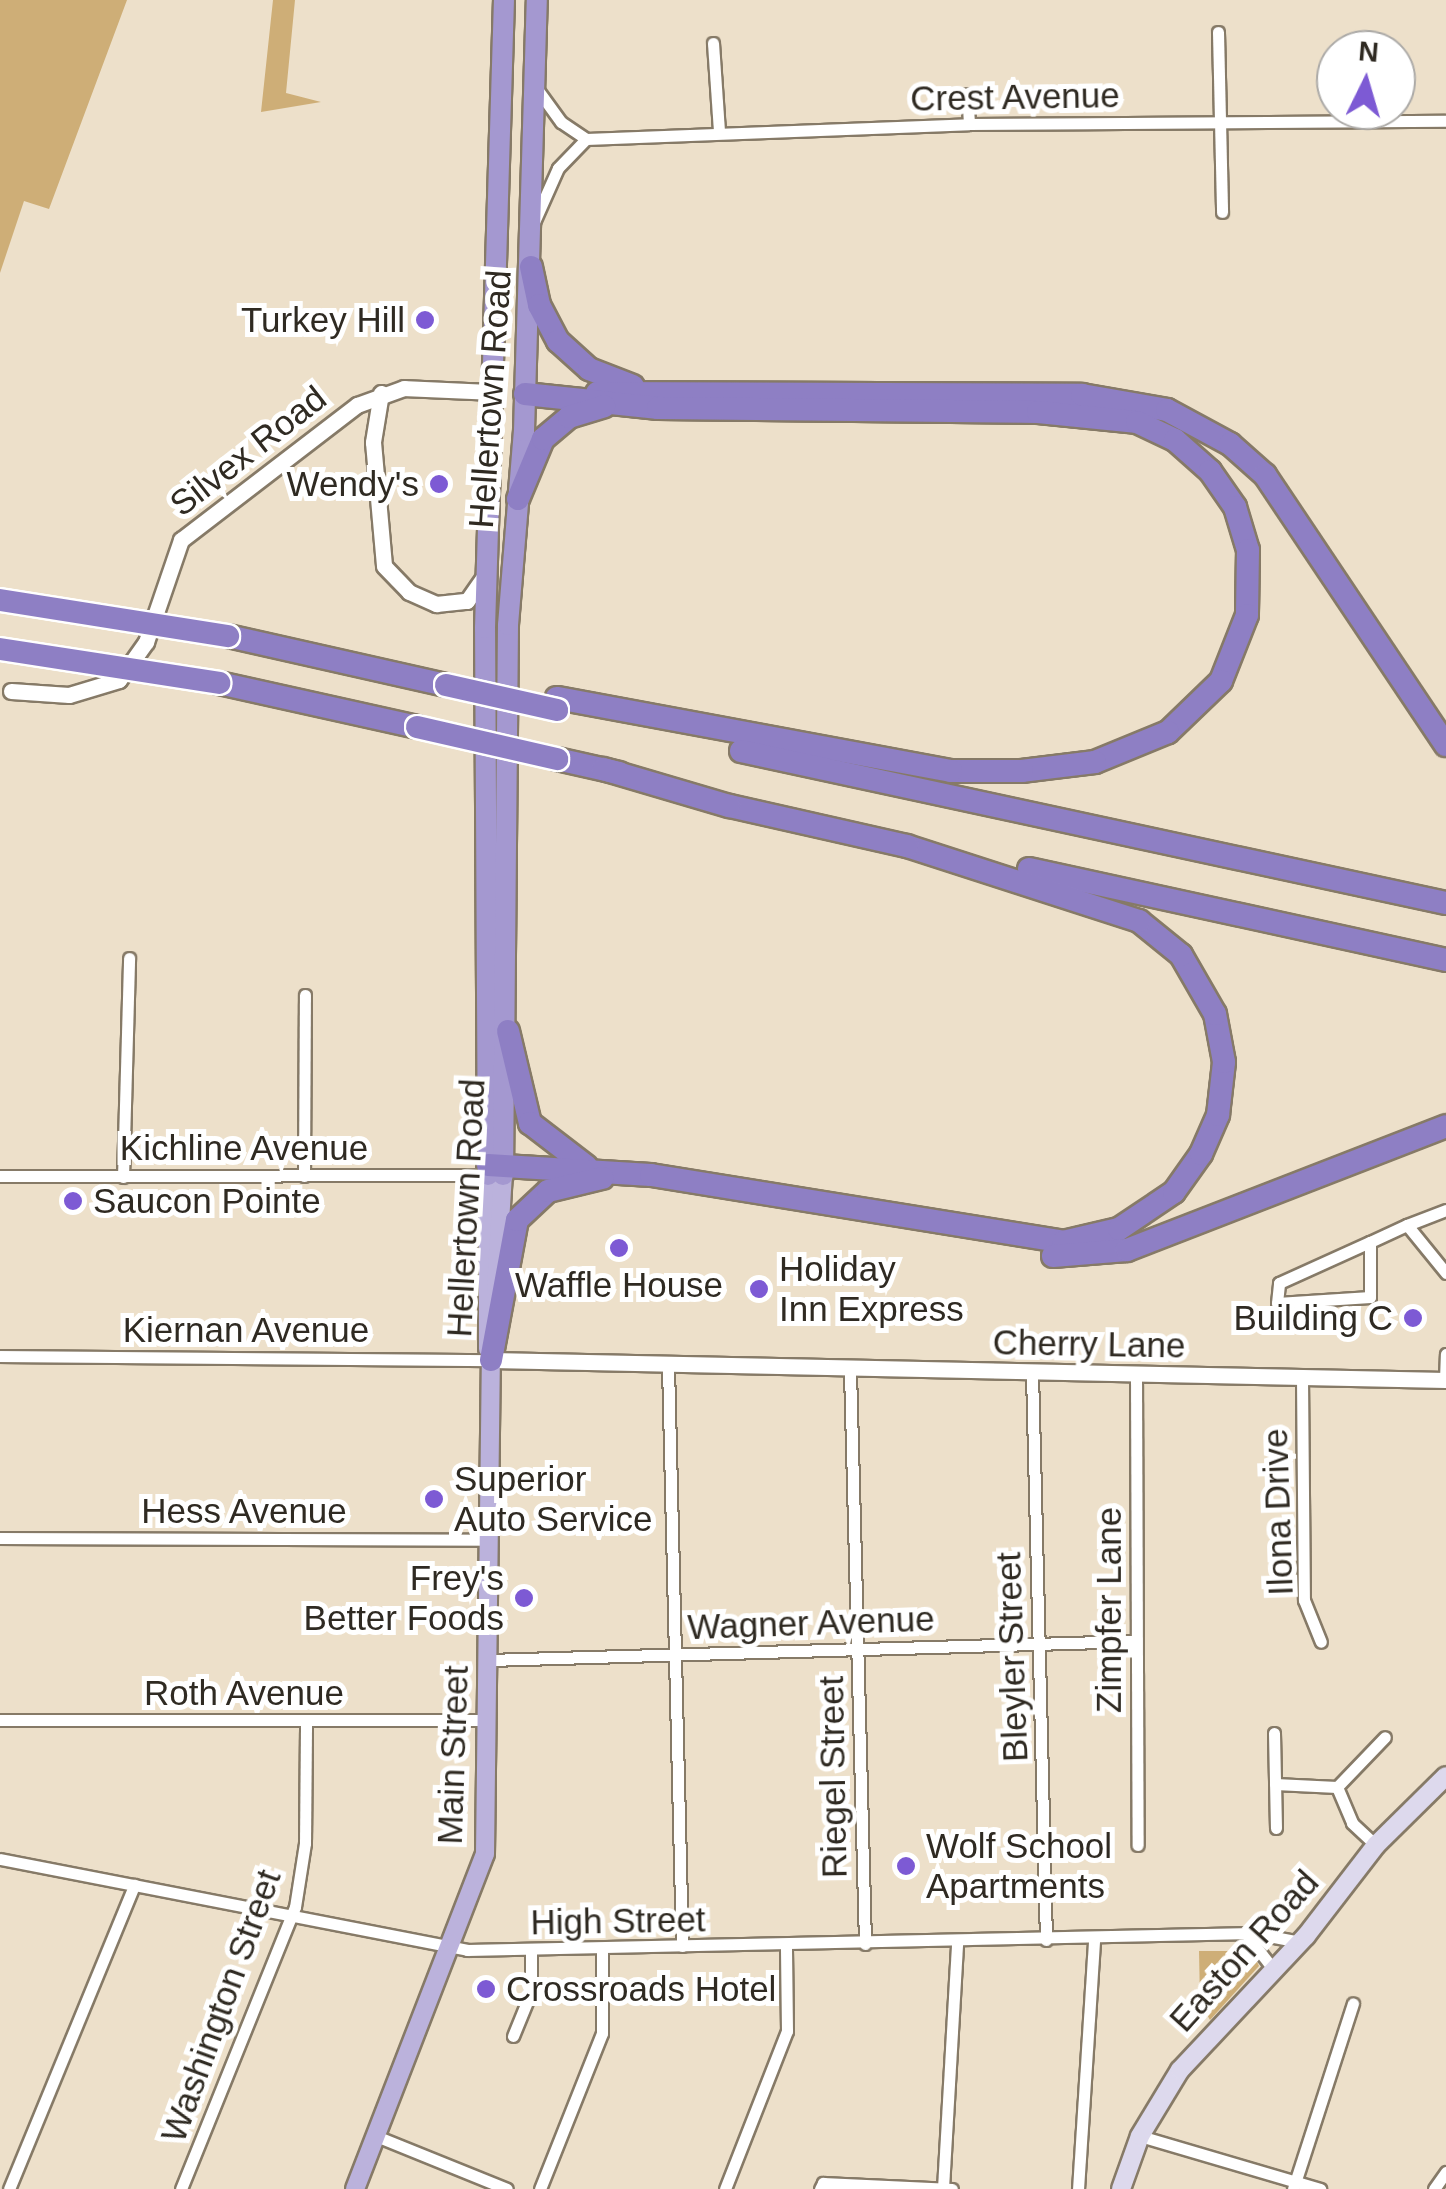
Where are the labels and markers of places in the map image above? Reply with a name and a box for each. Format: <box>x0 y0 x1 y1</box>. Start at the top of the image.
place label: Turkey Hill <box>241 299 405 341</box>
marker: Turkey Hill <box>414 309 436 331</box>
place label: Wendy's <box>287 463 419 505</box>
marker: Wendy's <box>428 473 450 495</box>
place label: Saucon Pointe <box>93 1180 321 1222</box>
marker: Saucon Pointe <box>62 1190 84 1212</box>
marker: Waffle House <box>608 1237 630 1259</box>
place label: Holiday Inn Express <box>779 1248 964 1330</box>
place label: Waffle House <box>515 1264 723 1306</box>
marker: Holiday Inn Express <box>748 1278 770 1300</box>
place label: Building C <box>1233 1297 1393 1339</box>
marker: Building C <box>1402 1307 1424 1329</box>
place label: Superior Auto Service <box>454 1458 652 1540</box>
marker: Superior Auto Service <box>423 1488 445 1510</box>
place label: Frey's Better Foods <box>304 1557 504 1639</box>
marker: Frey's Better Foods <box>513 1587 535 1609</box>
place label: Wolf School Apartments <box>926 1825 1112 1907</box>
marker: Wolf School Apartments <box>895 1855 917 1877</box>
place label: Crossroads Hotel <box>506 1968 776 2010</box>
marker: Crossroads Hotel <box>475 1978 497 2000</box>

